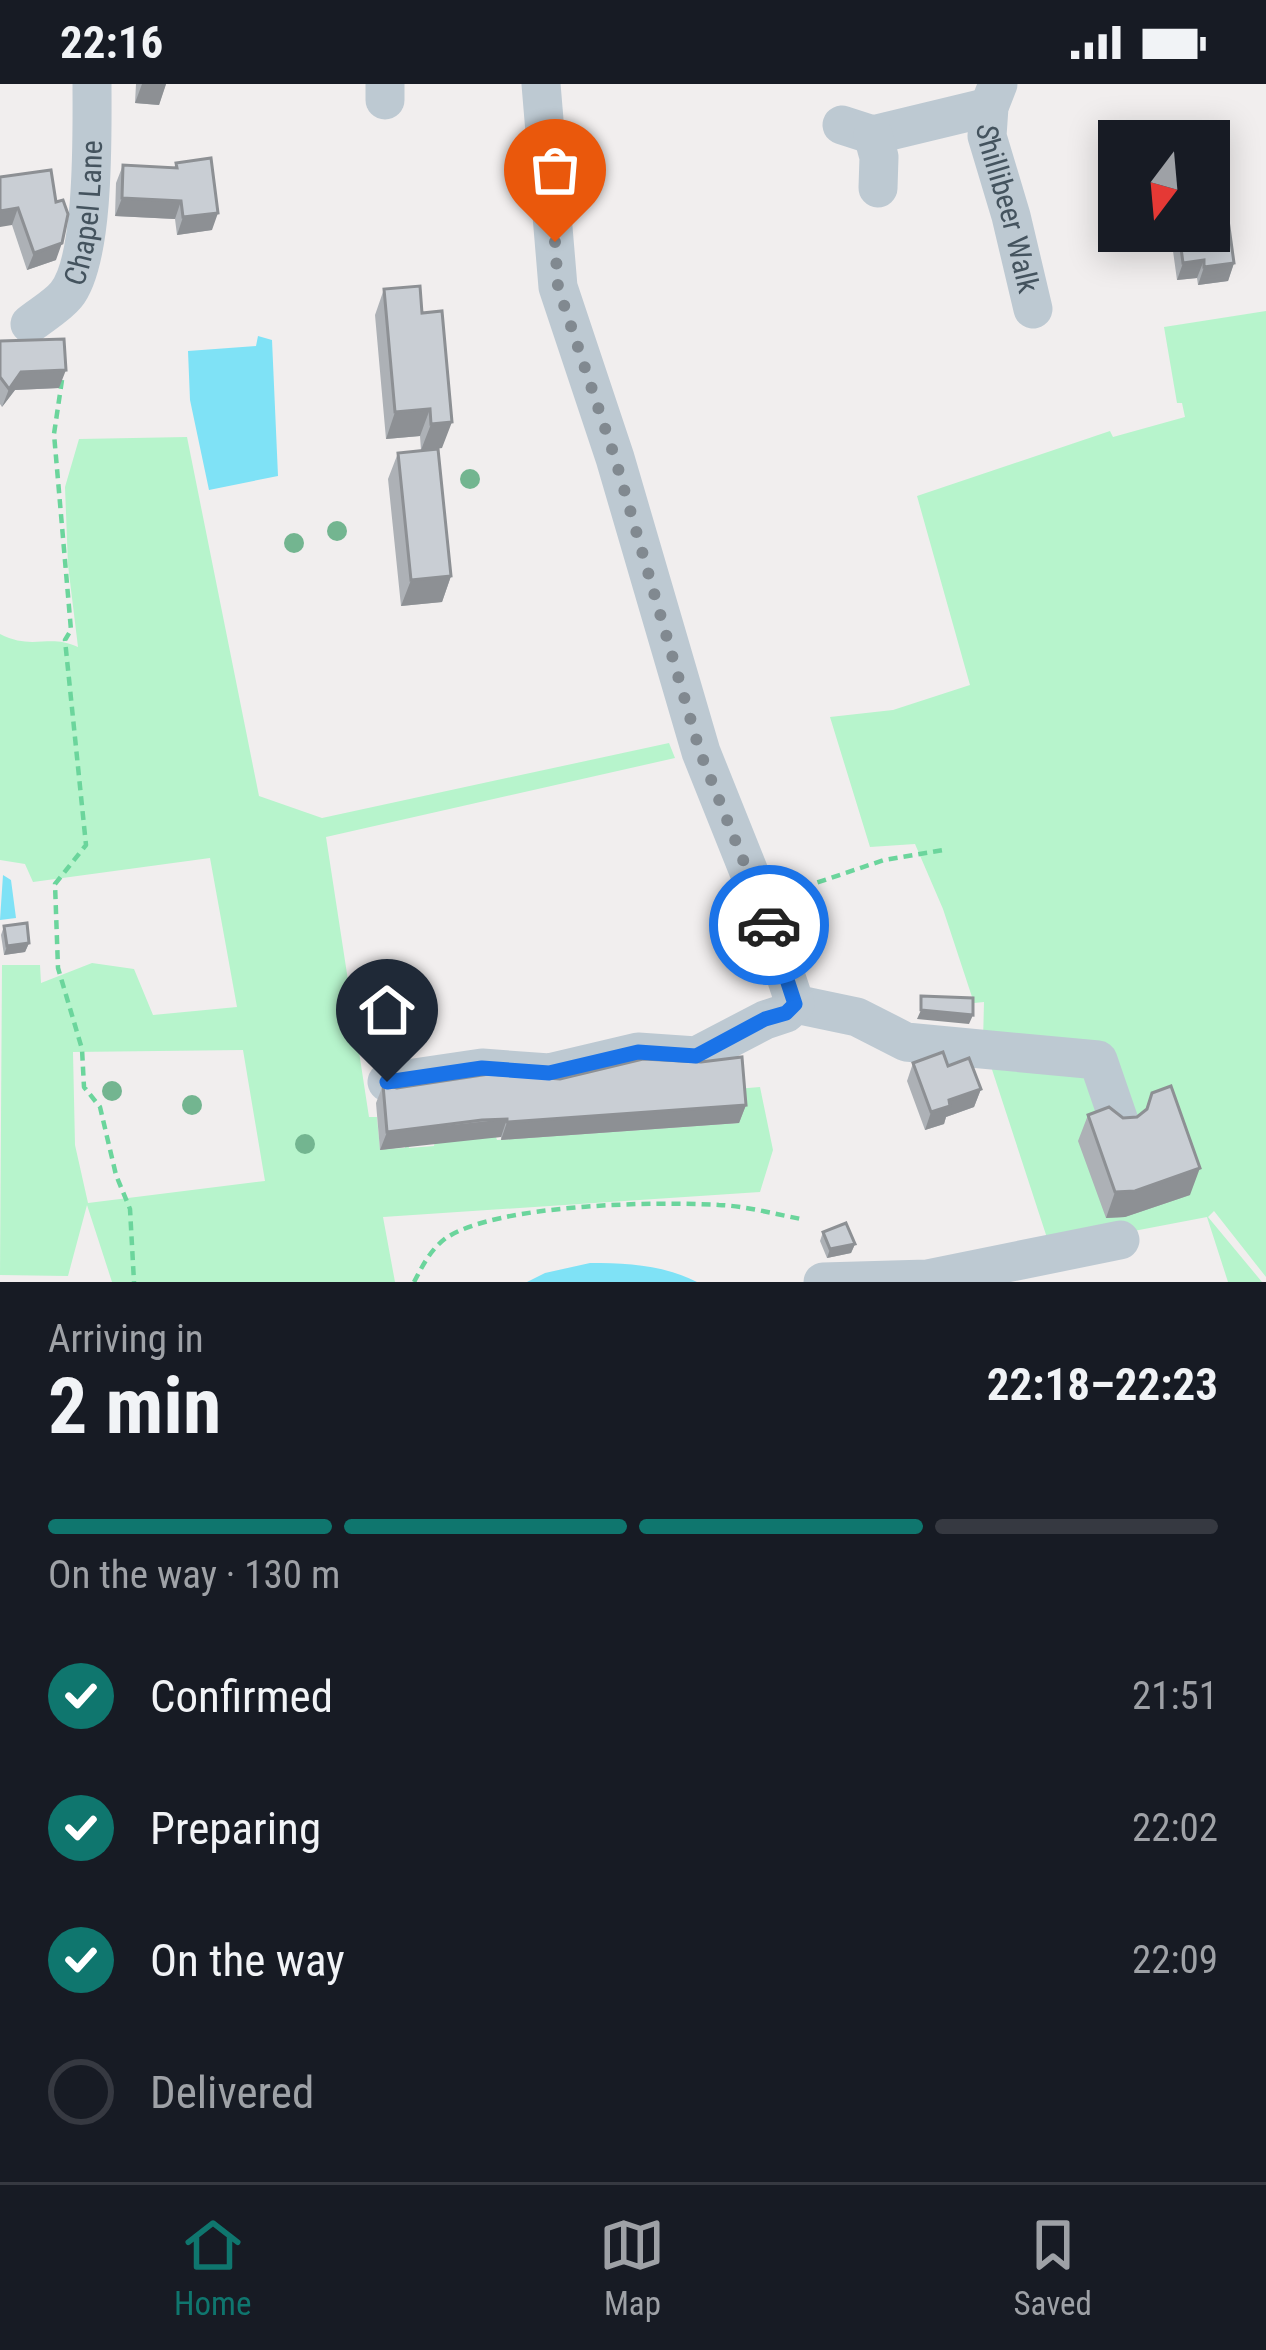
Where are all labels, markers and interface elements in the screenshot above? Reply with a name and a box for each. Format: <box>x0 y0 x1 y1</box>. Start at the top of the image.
text: 22:16 <box>60 16 163 69</box>
pin <box>504 119 606 242</box>
north arrow <box>1098 120 1230 252</box>
map controls <box>1098 120 1230 252</box>
street label: Shillibeer Walk <box>970 123 1047 297</box>
icon: bag <box>522 137 588 203</box>
street label: Chapel Lane <box>56 140 109 290</box>
courier <box>709 865 829 985</box>
icon: car <box>736 892 802 958</box>
pin <box>336 959 438 1082</box>
icon: home <box>354 977 420 1043</box>
text: Arriving in <box>48 1316 204 1362</box>
text: 22:18–22:23 <box>987 1358 1218 1411</box>
text: 2 min <box>48 1361 221 1452</box>
text: On the way · 130 m <box>48 1552 340 1598</box>
icon: check <box>48 1663 114 1729</box>
text: Confirmed <box>150 1670 333 1723</box>
text: 21:51 <box>1132 1673 1218 1719</box>
icon: check <box>48 1795 114 1861</box>
text: Preparing <box>150 1802 321 1855</box>
text: 22:02 <box>1132 1805 1218 1851</box>
icon: check <box>48 1927 114 1993</box>
text: On the way <box>150 1934 345 1987</box>
text: 22:09 <box>1132 1937 1218 1983</box>
text: Delivered <box>150 2066 314 2119</box>
tab: Home <box>174 2212 251 2323</box>
tab: Map <box>599 2212 665 2323</box>
tab: Saved <box>1014 2212 1092 2323</box>

